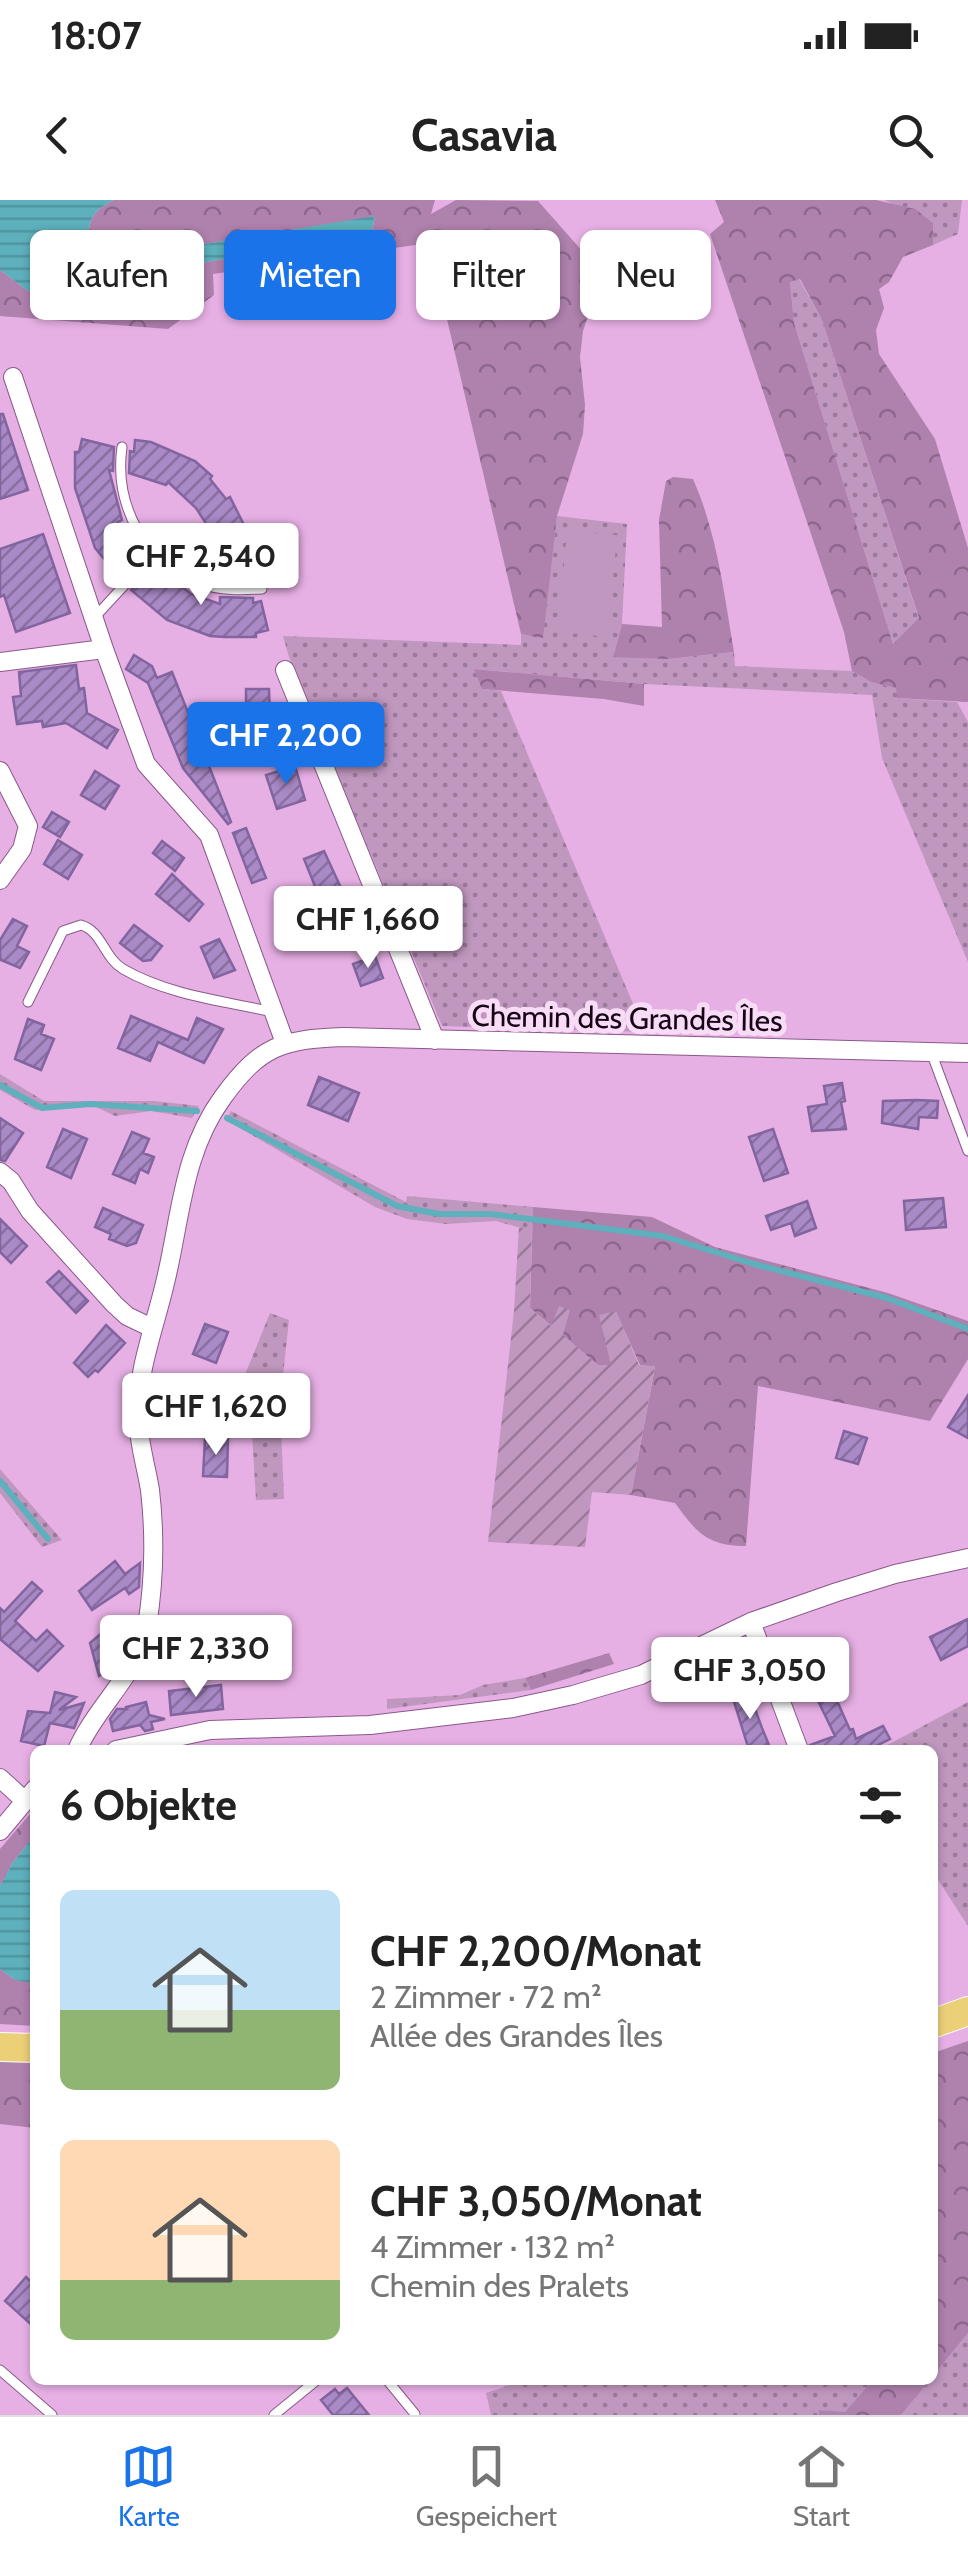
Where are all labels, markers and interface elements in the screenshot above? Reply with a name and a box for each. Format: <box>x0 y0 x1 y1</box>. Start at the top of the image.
text: 18:07 <box>50 12 142 59</box>
icon: back <box>30 108 85 163</box>
text: Casavia <box>411 108 557 162</box>
icon: search <box>883 108 938 163</box>
chip: Kaufen <box>30 230 204 320</box>
chip: Mieten <box>224 230 396 320</box>
chip: Filter <box>416 230 560 320</box>
chip: Neu <box>580 230 711 320</box>
pin: CHF 2,540 <box>87 523 315 608</box>
text: CHF 2,540 <box>126 536 276 575</box>
pin: CHF 2,200 <box>172 702 400 787</box>
text: CHF 2,200 <box>209 715 363 754</box>
pin: CHF 1,660 <box>254 886 482 971</box>
text: CHF 1,660 <box>296 899 440 938</box>
street label: Chemin des Grandes Îles <box>471 997 783 1039</box>
pin: CHF 1,620 <box>102 1373 330 1458</box>
text: CHF 1,620 <box>144 1386 288 1425</box>
pin: CHF 2,330 <box>82 1615 310 1700</box>
text: CHF 2,330 <box>122 1628 270 1667</box>
pin: CHF 3,050 <box>636 1637 864 1722</box>
text: CHF 3,050 <box>673 1650 827 1689</box>
icon: filters <box>853 1778 908 1833</box>
text: 6 Objekte <box>60 1779 237 1831</box>
text: CHF 2,200/Monat <box>370 1925 702 1977</box>
icon: home <box>140 1930 260 2050</box>
text: 2 Zimmer · 72 m² <box>370 1977 602 2016</box>
text: Allée des Grandes Îles <box>370 2016 663 2055</box>
text: CHF 3,050/Monat <box>370 2175 702 2227</box>
icon: home <box>140 2180 260 2300</box>
text: 4 Zimmer · 132 m² <box>370 2227 615 2266</box>
text: Chemin des Pralets <box>370 2266 629 2305</box>
tab: Karte <box>118 2439 180 2533</box>
tab: Gespeichert <box>416 2439 557 2533</box>
tab: Start <box>793 2439 850 2533</box>

